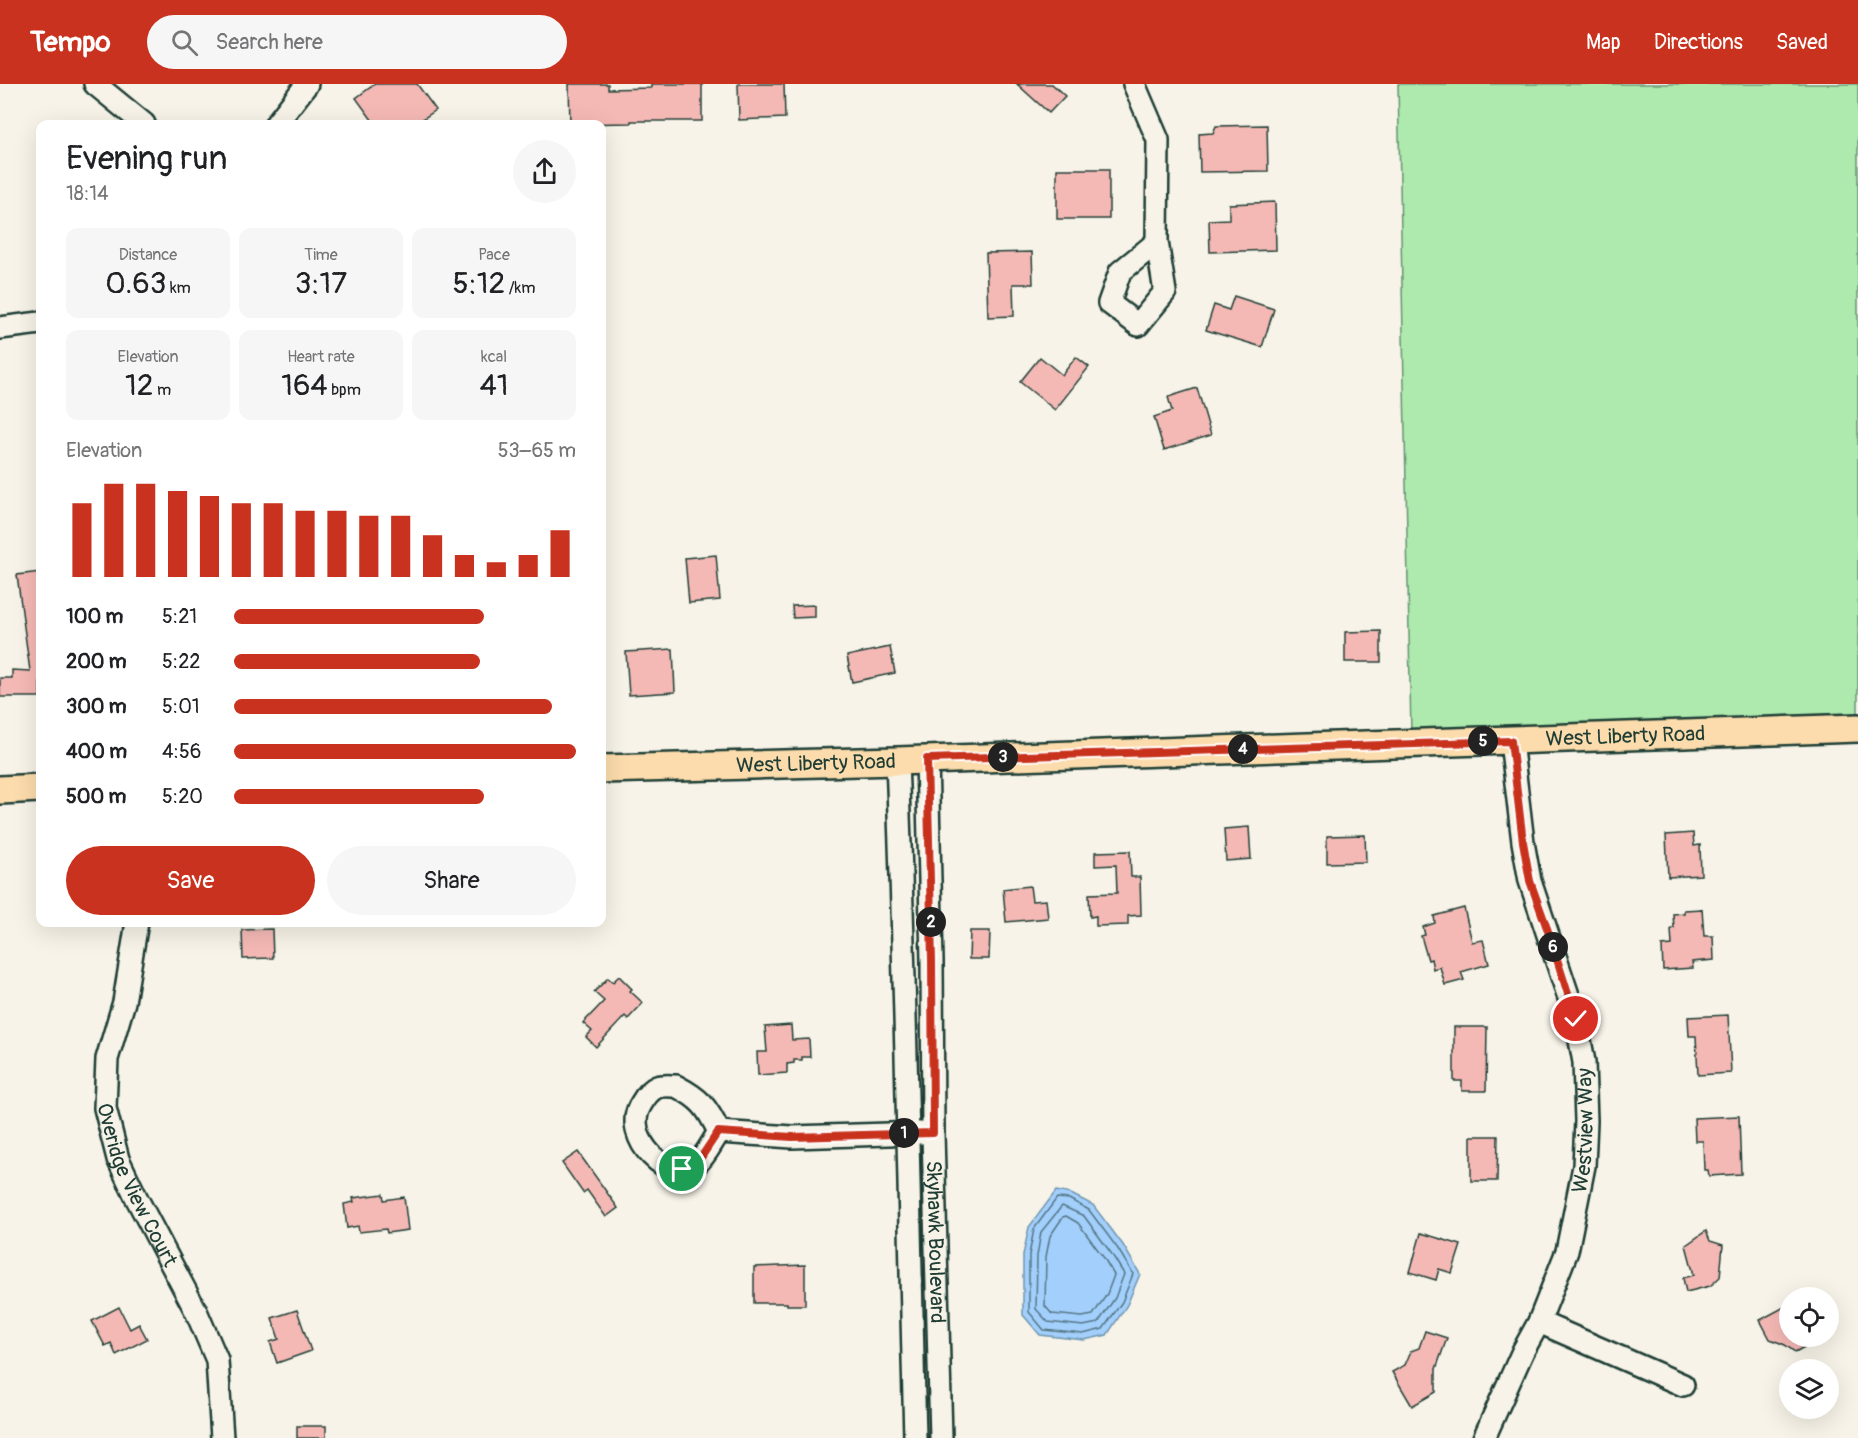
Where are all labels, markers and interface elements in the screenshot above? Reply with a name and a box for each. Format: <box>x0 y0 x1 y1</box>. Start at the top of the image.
search box <box>147 15 567 69</box>
text: Tempo <box>30 25 111 60</box>
icon: search <box>168 26 201 59</box>
text: Search here <box>216 28 323 56</box>
text: Map <box>1586 29 1621 56</box>
text: Directions <box>1654 29 1743 56</box>
text: Saved <box>1776 29 1828 56</box>
text: Evening run <box>66 138 227 179</box>
button: share <box>513 140 576 203</box>
text: 18:14 <box>66 181 109 206</box>
text: Distance <box>119 245 177 265</box>
text: Time <box>304 245 338 265</box>
text: Pace <box>478 245 510 265</box>
text: 0.63 <box>105 265 166 302</box>
text: 3:17 <box>295 265 347 302</box>
text: 5:12 <box>453 265 505 302</box>
text: km <box>166 278 191 298</box>
text: /km <box>505 278 535 298</box>
text: Elevation <box>118 347 178 367</box>
text: Heart rate <box>287 347 355 367</box>
text: kcal <box>481 347 507 367</box>
text: 12 <box>125 367 153 404</box>
text: 164 <box>281 367 328 404</box>
text: 41 <box>479 367 509 404</box>
text: m <box>153 380 171 400</box>
text: bpm <box>328 380 361 400</box>
text: Elevation <box>66 438 142 463</box>
text: 53–65 m <box>498 438 576 463</box>
text: 100 m <box>66 604 123 629</box>
text: 5:21 <box>162 604 197 629</box>
text: 200 m <box>66 649 127 674</box>
text: 5:22 <box>162 649 201 674</box>
text: 300 m <box>66 694 127 719</box>
text: 5:01 <box>162 694 200 719</box>
street label: West Liberty Road <box>1545 720 1706 752</box>
pin: 5 <box>1468 726 1498 756</box>
text: 5 <box>1479 731 1487 751</box>
pin: 4 <box>1228 734 1258 764</box>
text: 400 m <box>66 739 127 764</box>
text: 4:56 <box>162 739 201 764</box>
text: 4 <box>1238 739 1248 759</box>
pin: 3 <box>988 742 1018 772</box>
text: 3 <box>999 747 1007 767</box>
street label: West Liberty Road <box>736 748 896 779</box>
text: 500 m <box>66 784 126 809</box>
text: 5:20 <box>162 784 203 809</box>
button: Save <box>66 846 315 915</box>
button: Share <box>327 846 576 915</box>
pin: 2 <box>916 907 946 937</box>
text: 2 <box>927 912 935 932</box>
pin: 6 <box>1538 932 1568 962</box>
text: 6 <box>1548 937 1558 957</box>
pin <box>1550 993 1601 1044</box>
icon: check <box>1559 1002 1592 1035</box>
street label: Westview Way <box>1565 1067 1600 1195</box>
street label: Overidge View Court <box>91 1100 184 1272</box>
pin: 1 <box>889 1118 919 1148</box>
text: 1 <box>901 1123 907 1143</box>
pin <box>656 1143 707 1194</box>
icon: arrive <box>665 1152 698 1185</box>
street label: Skyhawk Boulevard <box>920 1160 951 1324</box>
map controls <box>1779 1287 1839 1419</box>
button: locate <box>1779 1287 1839 1347</box>
button: layers <box>1779 1359 1839 1419</box>

